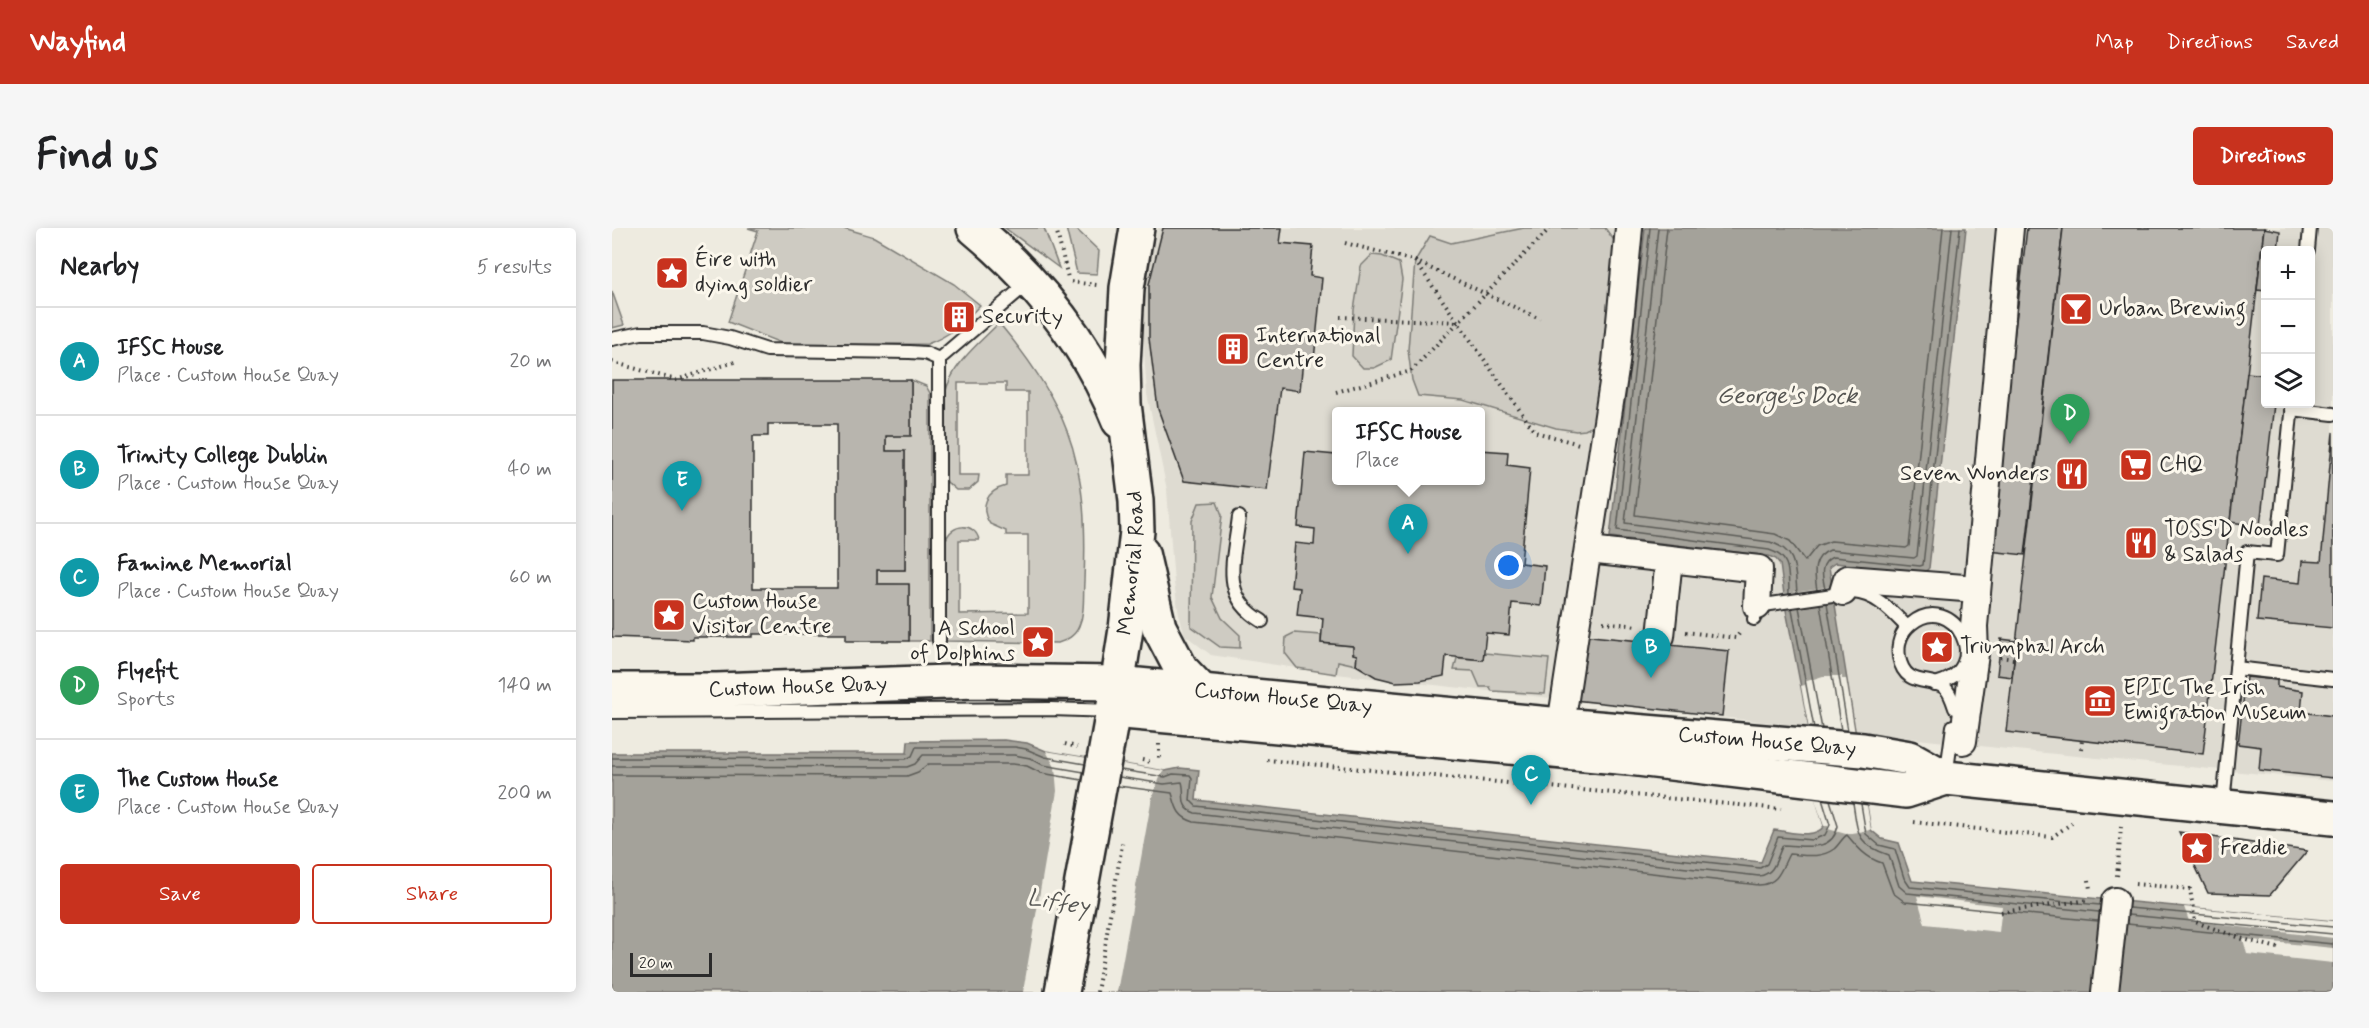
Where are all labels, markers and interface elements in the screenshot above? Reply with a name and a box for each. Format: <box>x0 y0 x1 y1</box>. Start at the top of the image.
text: Wayfind <box>30 24 126 61</box>
text: Map <box>2095 28 2134 56</box>
text: Directions <box>2167 28 2253 56</box>
text: Saved <box>2286 28 2339 56</box>
button: Directions <box>2193 127 2333 185</box>
text: Find us <box>36 129 158 184</box>
place label: Éire with dying soldier <box>695 245 813 300</box>
map controls <box>2261 246 2315 408</box>
button: + <box>2261 246 2315 300</box>
text: Nearby <box>60 250 139 284</box>
text: 5 results <box>477 254 552 281</box>
place icon: Éire with dying soldier <box>654 255 690 291</box>
bar icon: Urban Brewing <box>2058 291 2094 327</box>
place label: Urban Brewing <box>2099 295 2246 326</box>
building icon: Security <box>941 299 977 335</box>
button: − <box>2261 300 2315 354</box>
place label: Security <box>982 303 1063 331</box>
place label: International Centre <box>1256 322 1381 375</box>
building icon: International Centre <box>1215 331 1251 367</box>
text: IFSC House <box>117 334 224 362</box>
text: A <box>73 348 86 375</box>
text: 20 m <box>509 348 552 375</box>
button: layers <box>2261 354 2315 408</box>
text: Place · Custom House Quay <box>117 362 339 389</box>
water label: George's Dock <box>1717 381 1859 414</box>
pin: D <box>2050 394 2090 444</box>
popup <box>1332 407 1485 485</box>
text: IFSC House <box>1355 419 1462 447</box>
text: Trinity College Dublin <box>117 442 328 470</box>
text: Place <box>1355 447 1399 474</box>
supermarket icon: CHQ <box>2118 447 2154 483</box>
place label: CHQ <box>2159 451 2204 479</box>
text: B <box>73 456 86 483</box>
text: 40 m <box>508 456 552 483</box>
restaurant icon: Seven Wonders <box>2054 456 2090 492</box>
place label: Seven Wonders <box>1900 460 2049 488</box>
pin: E <box>662 462 702 511</box>
text: Place · Custom House Quay <box>117 470 339 497</box>
street label: Memorial Road <box>1111 489 1151 637</box>
pin: A <box>1388 504 1428 554</box>
place label: TOSS'D Noodles & Salads <box>2164 516 2309 569</box>
restaurant icon: TOSS'D Noodles & Salads <box>2123 525 2159 561</box>
text: Famine Memorial <box>117 550 292 578</box>
your location <box>1494 551 1523 580</box>
text: C <box>72 564 87 591</box>
text: 60 m <box>509 564 552 591</box>
text: Place · Custom House Quay <box>117 578 339 605</box>
place label: Custom House Visitor Centre <box>692 588 831 641</box>
place icon: Custom House Visitor Centre <box>651 597 687 633</box>
place label: A School of Dolphins <box>910 615 1015 668</box>
place icon: A School of Dolphins <box>1020 624 1056 660</box>
pin: B <box>1632 628 1670 678</box>
place icon: Triumphal Arch <box>1919 629 1955 665</box>
place label: Triumphal Arch <box>1960 633 2105 661</box>
text: Flyefit <box>117 658 179 686</box>
street label: Custom House Quay <box>709 670 888 704</box>
text: D <box>73 672 86 699</box>
text: 140 m <box>498 672 552 699</box>
place label: EPIC The Irish Emigration Museum <box>2123 674 2307 730</box>
street label: Custom House Quay <box>1193 676 1373 721</box>
museum icon: EPIC The Irish Emigration Museum <box>2082 683 2118 719</box>
text: Sports <box>117 686 175 713</box>
street label: Custom House Quay <box>1677 721 1857 763</box>
pin: C <box>1512 756 1550 805</box>
text: The Custom House <box>117 766 279 794</box>
text: E <box>74 780 85 807</box>
text: 200 m <box>497 780 552 807</box>
text: Place · Custom House Quay <box>117 794 339 821</box>
place icon: Freddie <box>2179 830 2215 866</box>
place label: Freddie <box>2220 834 2287 862</box>
button: Save <box>60 864 300 924</box>
button: Share <box>312 864 552 924</box>
water label: Liffey <box>1025 882 1093 924</box>
scale bar <box>630 950 712 978</box>
text: 20 m <box>639 953 673 974</box>

